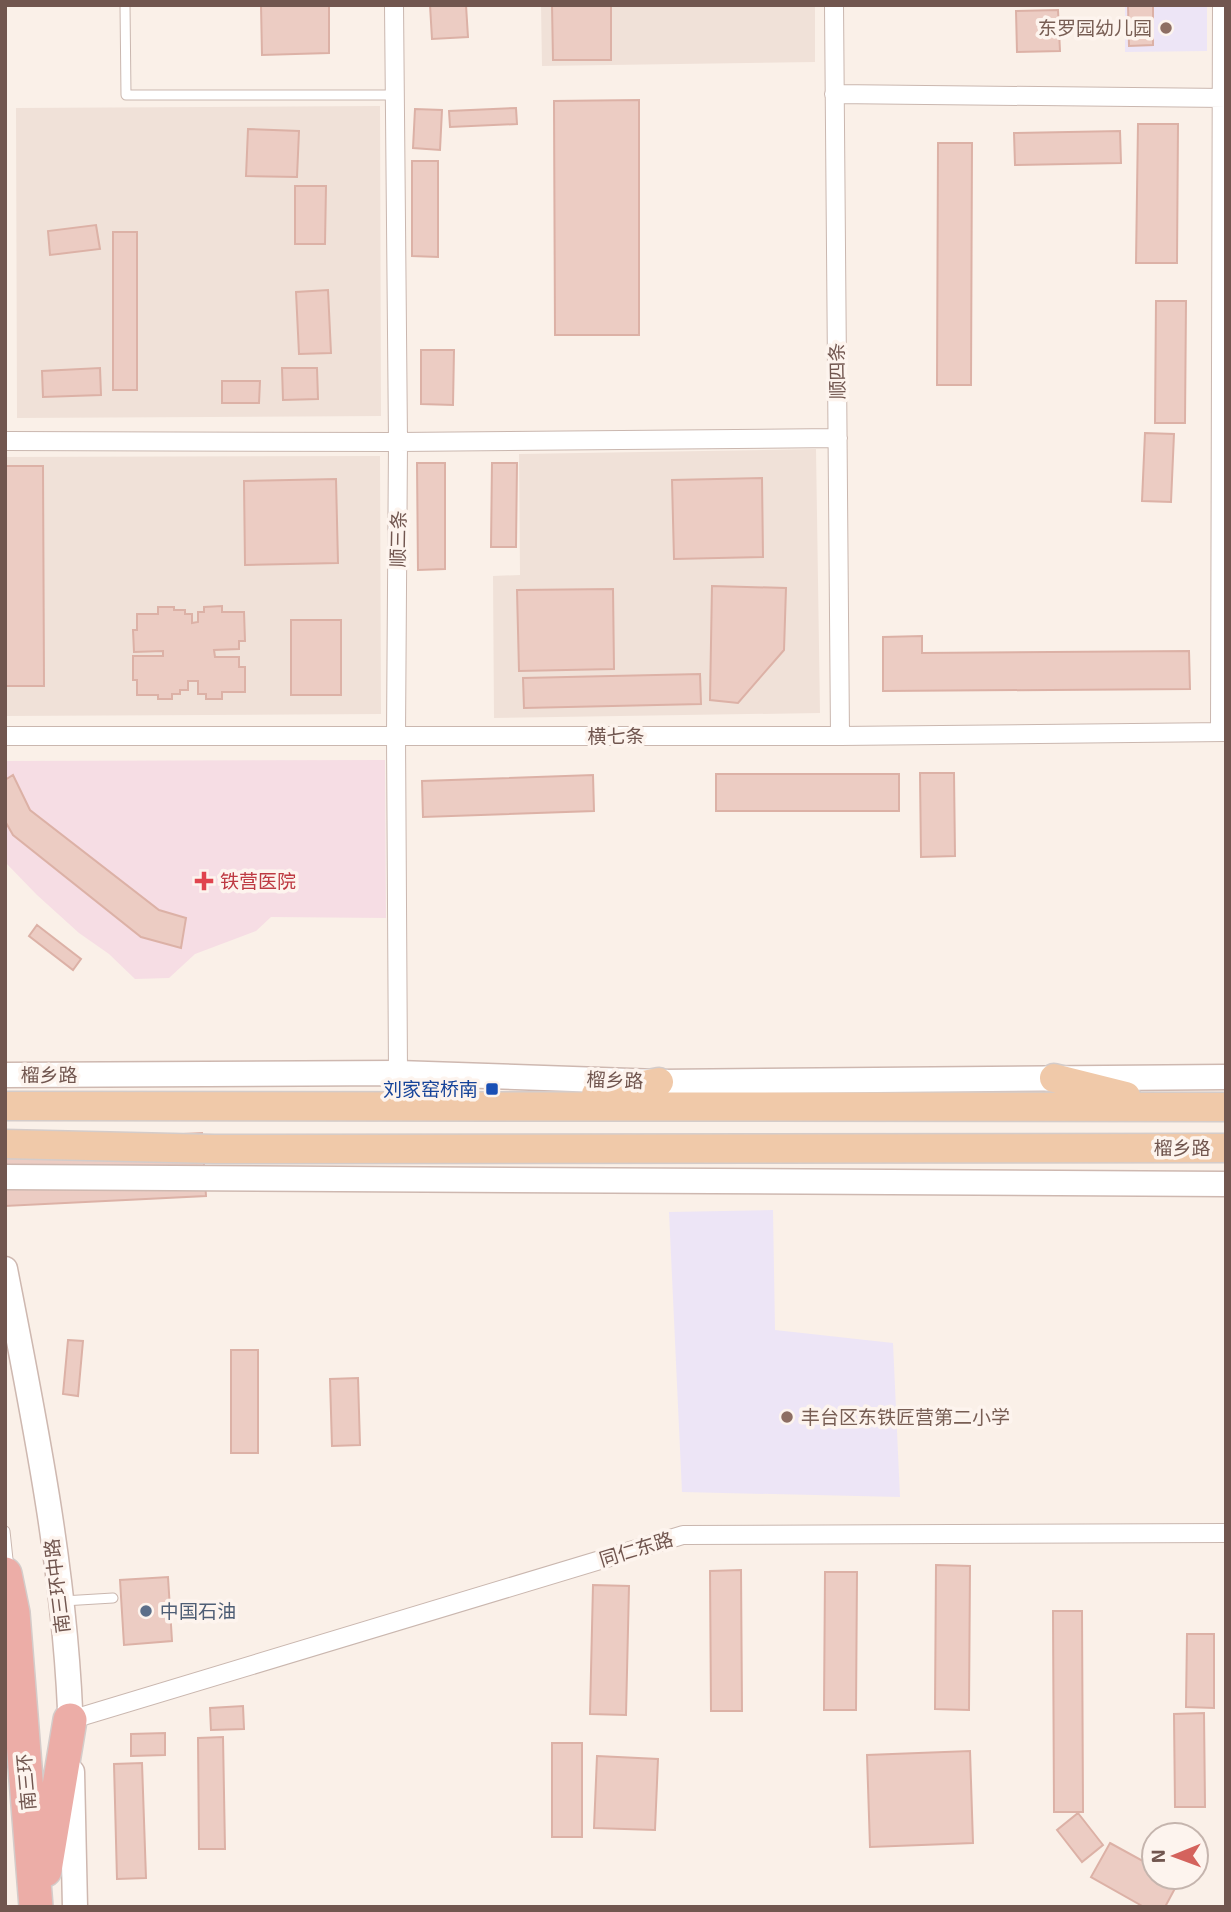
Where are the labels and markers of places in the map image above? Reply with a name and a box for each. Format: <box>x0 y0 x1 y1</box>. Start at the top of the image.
place label: 东罗园幼儿园 <box>1038 16 1152 39</box>
marker: 东罗园幼儿园 <box>1158 20 1174 36</box>
place label: 铁营医院 <box>220 869 296 892</box>
marker: 铁营医院 <box>194 871 214 891</box>
place label: 刘家窑桥南 <box>383 1077 478 1100</box>
marker: 刘家窑桥南 <box>484 1081 500 1097</box>
place label: 丰台区东铁匠营第二小学 <box>801 1405 1010 1428</box>
marker: 丰台区东铁匠营第二小学 <box>779 1409 795 1425</box>
place label: 中国石油 <box>160 1599 236 1622</box>
marker: 中国石油 <box>138 1603 154 1619</box>

